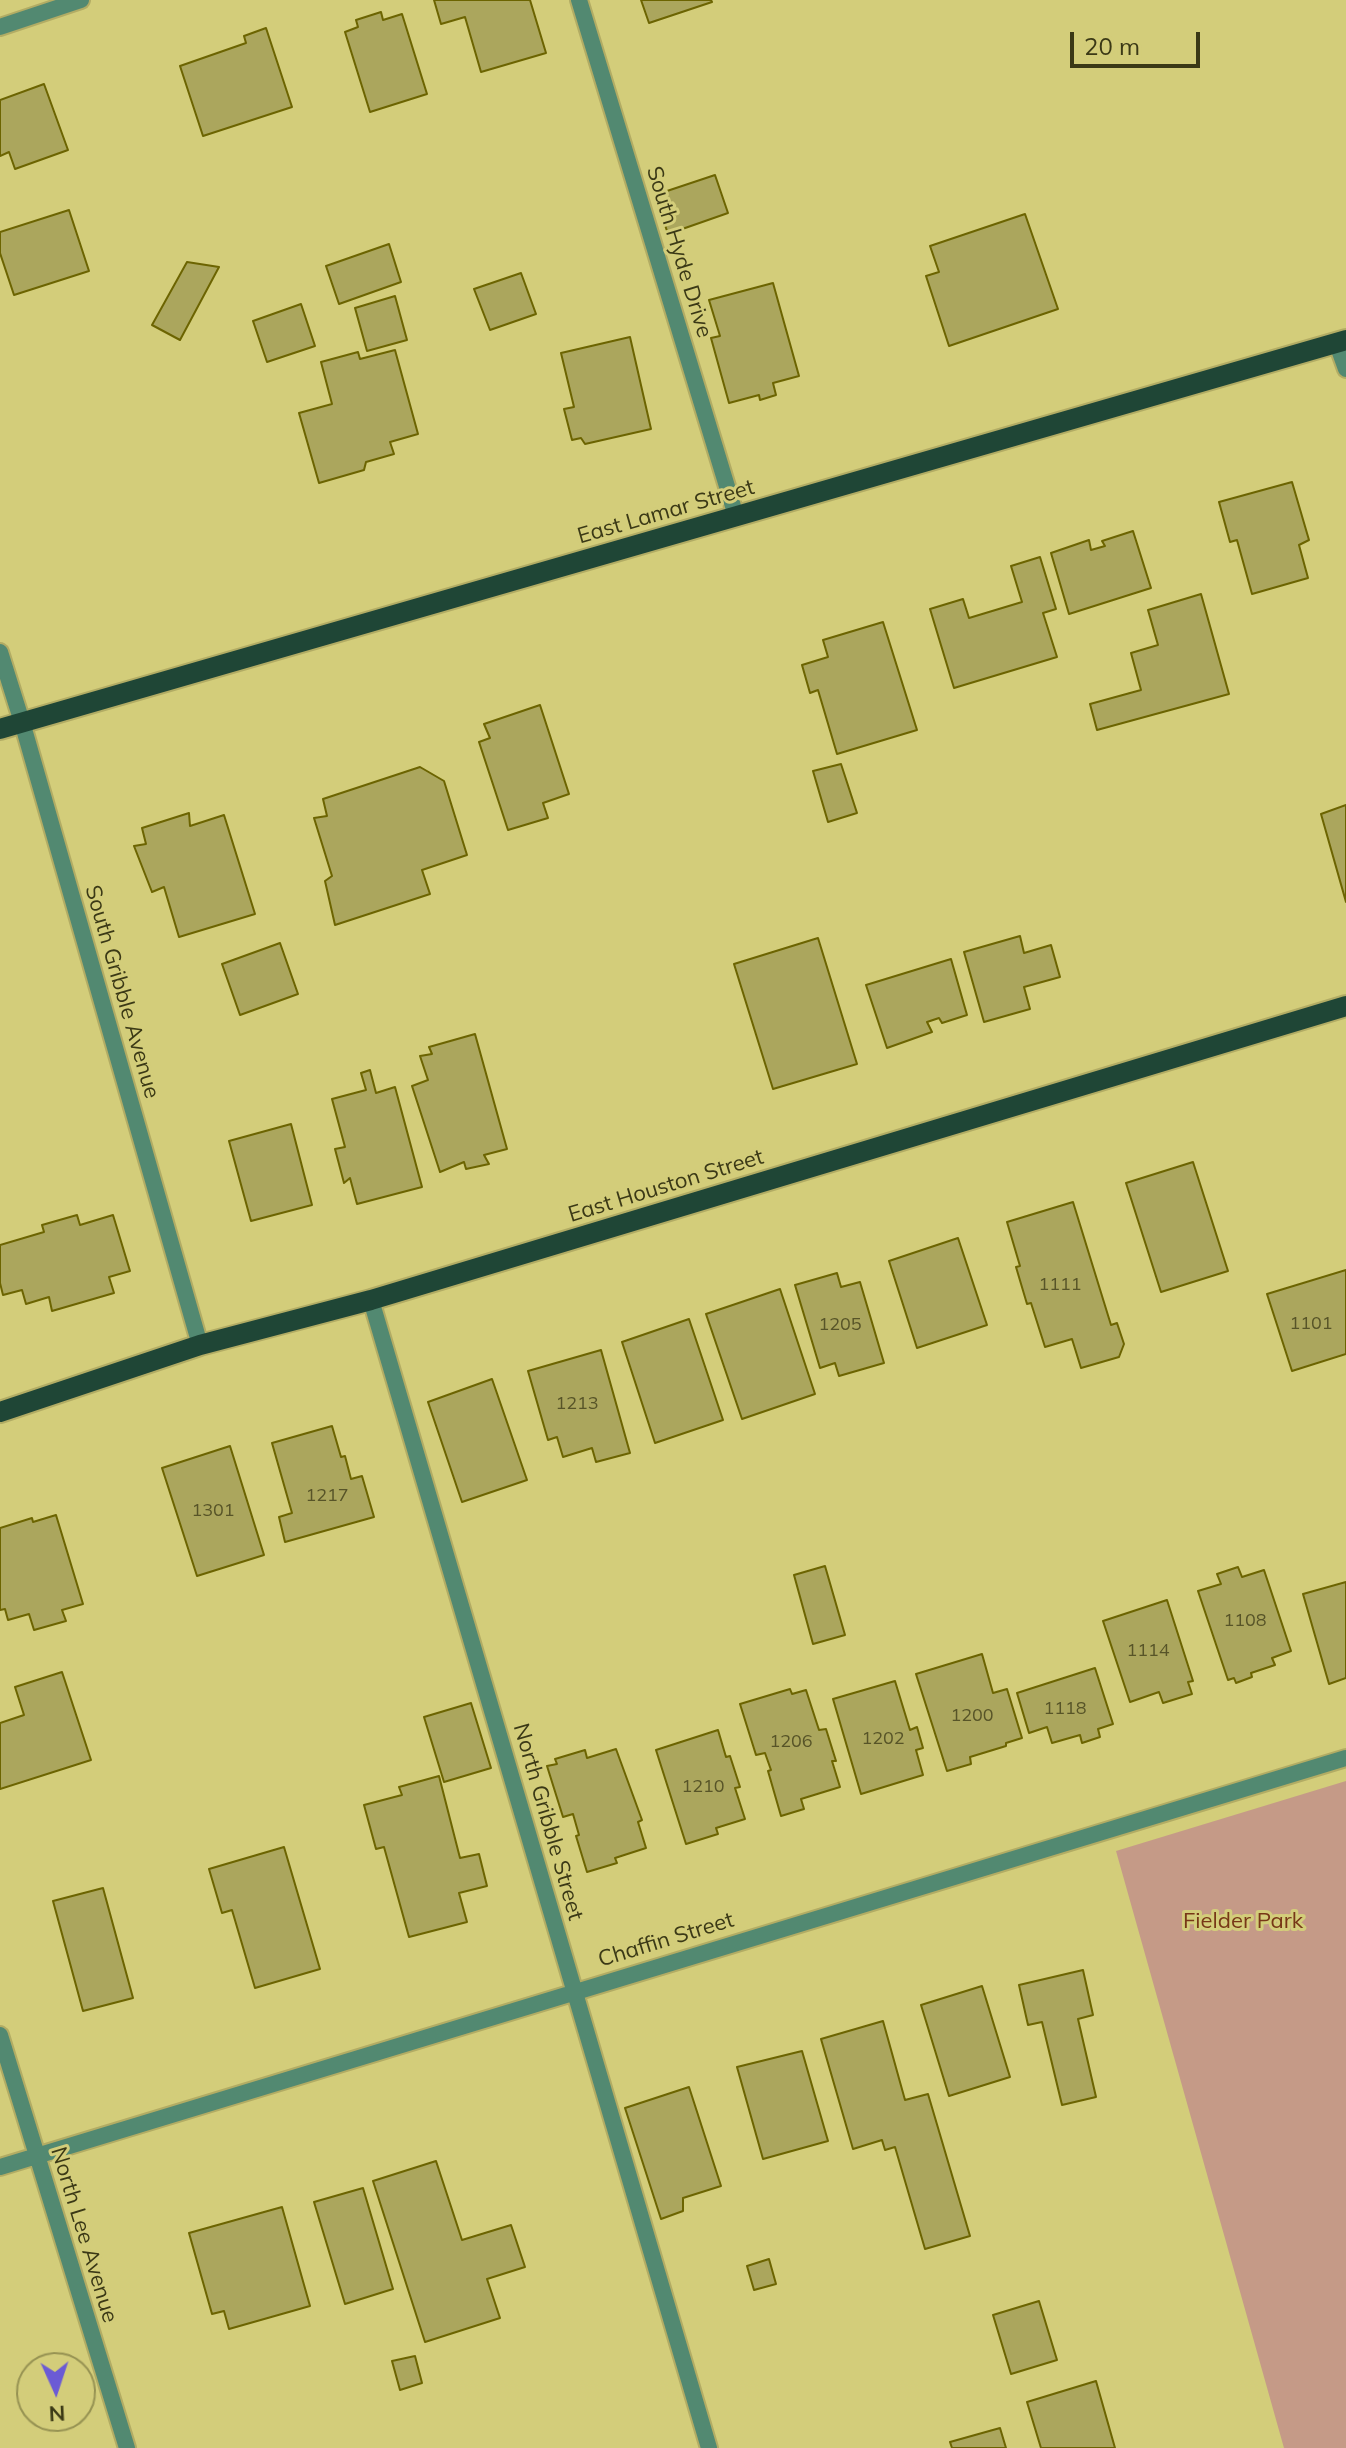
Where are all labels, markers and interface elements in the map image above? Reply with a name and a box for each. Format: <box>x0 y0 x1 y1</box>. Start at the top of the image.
scale bar <box>1074 16 1204 66</box>
text: 20 m <box>1084 31 1140 61</box>
street label: South Hyde Drive <box>640 163 718 341</box>
street label: East Lamar Street <box>575 474 757 550</box>
street label: South Gribble Avenue <box>79 882 165 1102</box>
street label: East Houston Street <box>565 1144 767 1228</box>
house number: 1111 <box>1038 1274 1082 1296</box>
house number: 1101 <box>1289 1313 1333 1335</box>
house number: 1205 <box>818 1314 862 1336</box>
house number: 1213 <box>555 1393 599 1415</box>
house number: 1217 <box>305 1485 349 1507</box>
house number: 1301 <box>191 1500 235 1522</box>
house number: 1108 <box>1223 1610 1267 1632</box>
house number: 1114 <box>1126 1640 1170 1662</box>
house number: 1118 <box>1043 1698 1087 1720</box>
house number: 1200 <box>950 1705 994 1727</box>
street label: North Gribble Street <box>507 1721 589 1923</box>
house number: 1202 <box>861 1728 905 1750</box>
house number: 1206 <box>769 1731 813 1753</box>
house number: 1210 <box>681 1776 725 1798</box>
street label: Chaffin Street <box>595 1907 737 1973</box>
park label: Fielder Park <box>1183 1908 1303 1934</box>
street label: North Lee Avenue <box>45 2144 123 2326</box>
north arrow <box>16 2352 96 2432</box>
text: N <box>48 2400 66 2428</box>

